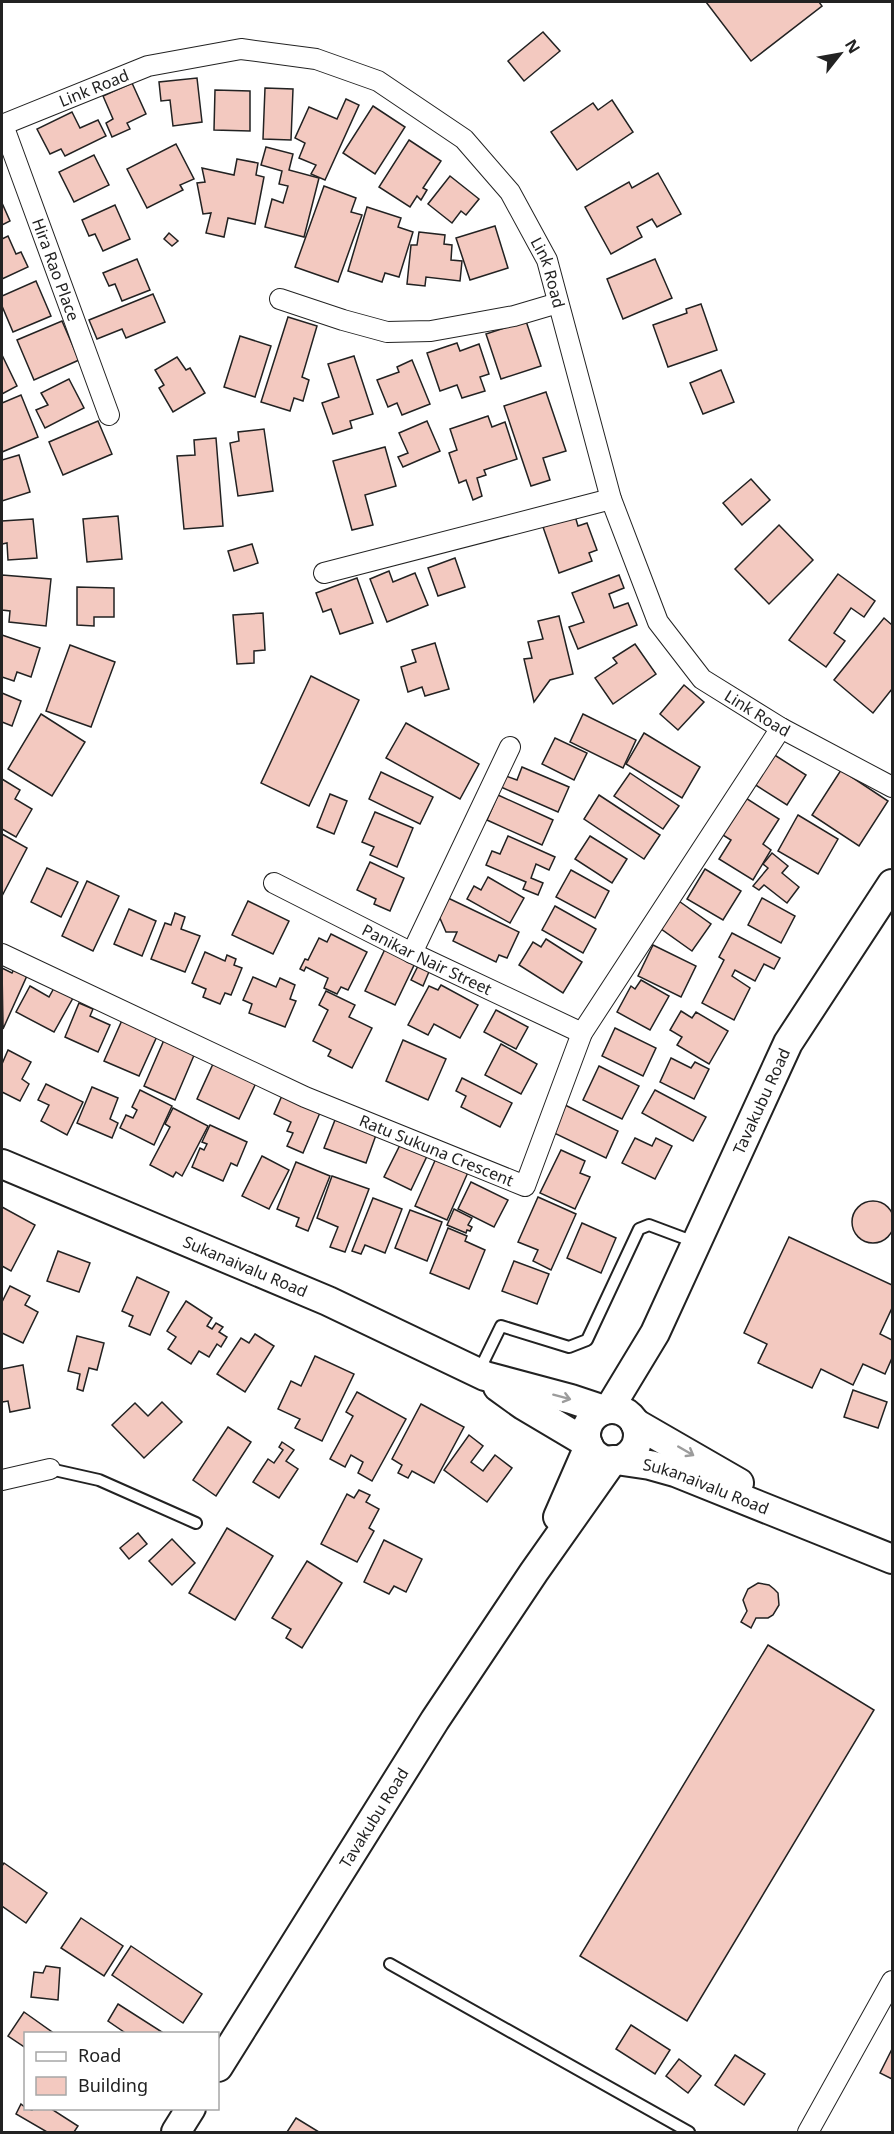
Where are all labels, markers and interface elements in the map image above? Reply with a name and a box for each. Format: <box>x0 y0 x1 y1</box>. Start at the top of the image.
north arrow <box>810 24 870 84</box>
text: N <box>840 35 866 58</box>
street label: Link Road <box>56 64 132 112</box>
street label: Hira Rao Place <box>27 215 85 324</box>
street label: Link Road <box>526 233 570 310</box>
street label: Link Road <box>720 685 794 742</box>
street label: Panikar Nair Street <box>358 918 496 1000</box>
street label: Tavakubu Road <box>727 1044 795 1158</box>
street label: Ratu Sukuna Crescent <box>356 1109 517 1191</box>
street label: Sukanaivalu Road <box>180 1230 311 1302</box>
one-way arrow <box>552 1391 571 1403</box>
one-way arrow <box>678 1446 695 1458</box>
street label: Sukanaivalu Road <box>642 1453 772 1519</box>
street label: Tavakubu Road <box>334 1763 414 1872</box>
legend <box>24 2032 219 2110</box>
text: Road <box>78 2043 121 2067</box>
text: Building <box>78 2073 148 2097</box>

